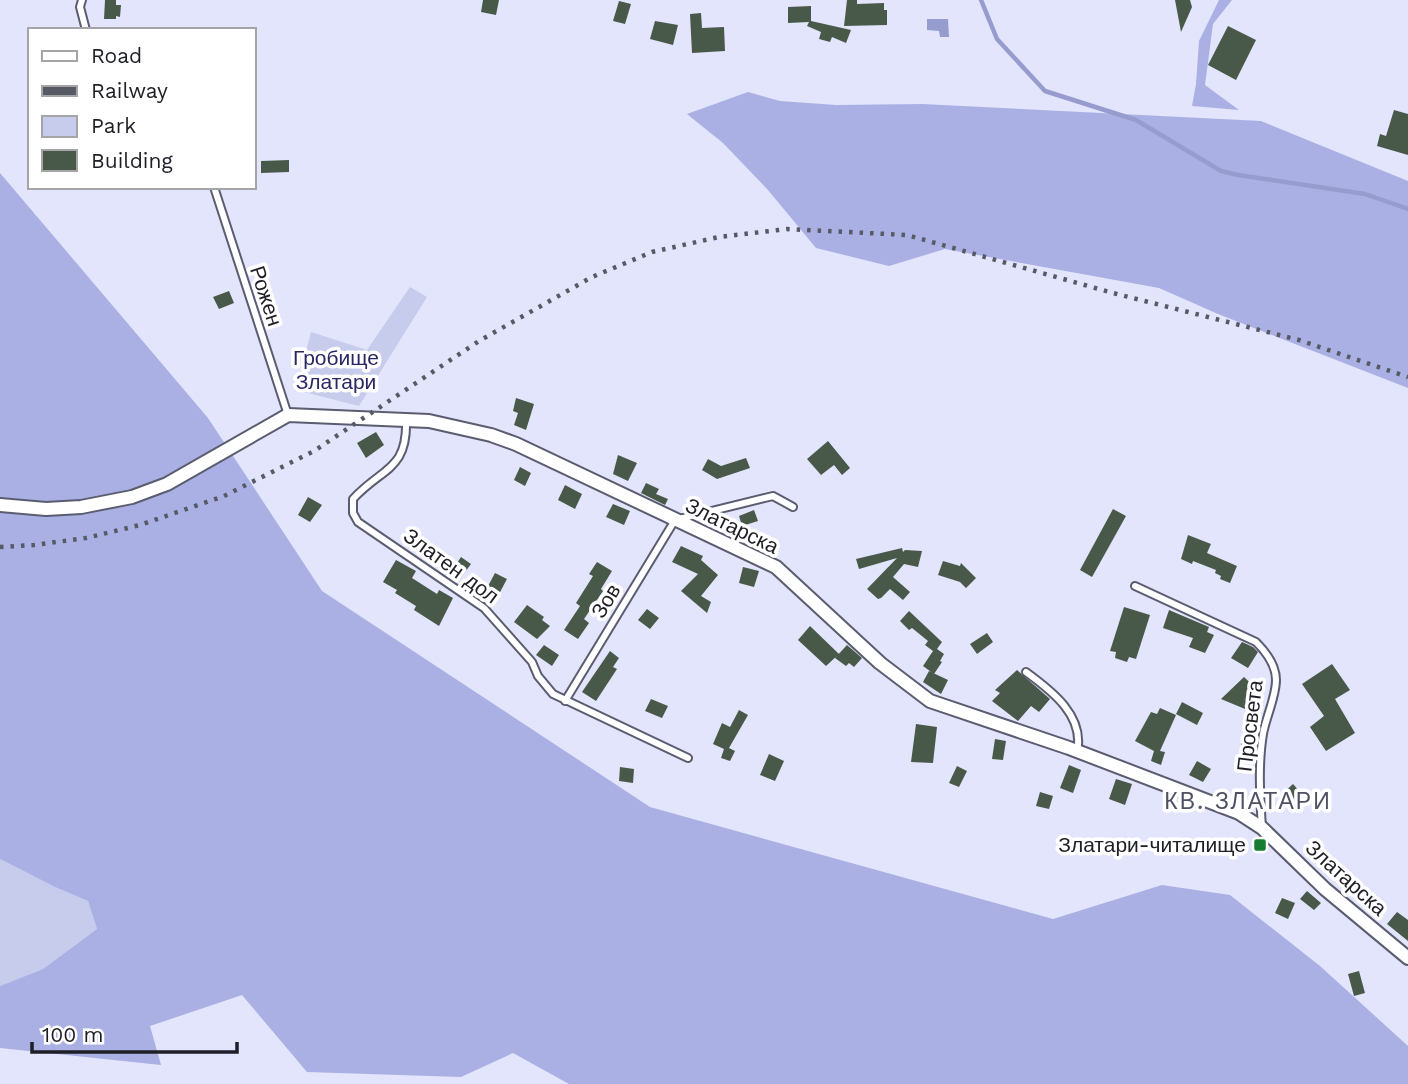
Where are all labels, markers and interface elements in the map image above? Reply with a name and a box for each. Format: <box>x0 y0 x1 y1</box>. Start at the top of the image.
legend <box>28 28 256 189</box>
text: Road <box>91 43 142 68</box>
text: Railway <box>91 78 168 103</box>
text: Park <box>91 113 136 138</box>
text: Building <box>91 148 173 173</box>
street label: Рожен <box>245 263 288 329</box>
park label: Гробище Златари <box>293 345 379 394</box>
street label: Златарска <box>681 492 783 559</box>
street label: Златен дол <box>399 523 504 609</box>
street label: Зов <box>586 579 625 622</box>
street label: Просвета <box>1231 678 1268 773</box>
district label: КВ. ЗЛАТАРИ <box>1164 788 1332 815</box>
place label: Златари-читалище <box>1058 832 1246 857</box>
street label: Златарска <box>1301 835 1392 921</box>
marker: Златари-читалище <box>1252 837 1268 853</box>
scale bar <box>32 1010 236 1054</box>
text: 100 m <box>42 1022 104 1047</box>

